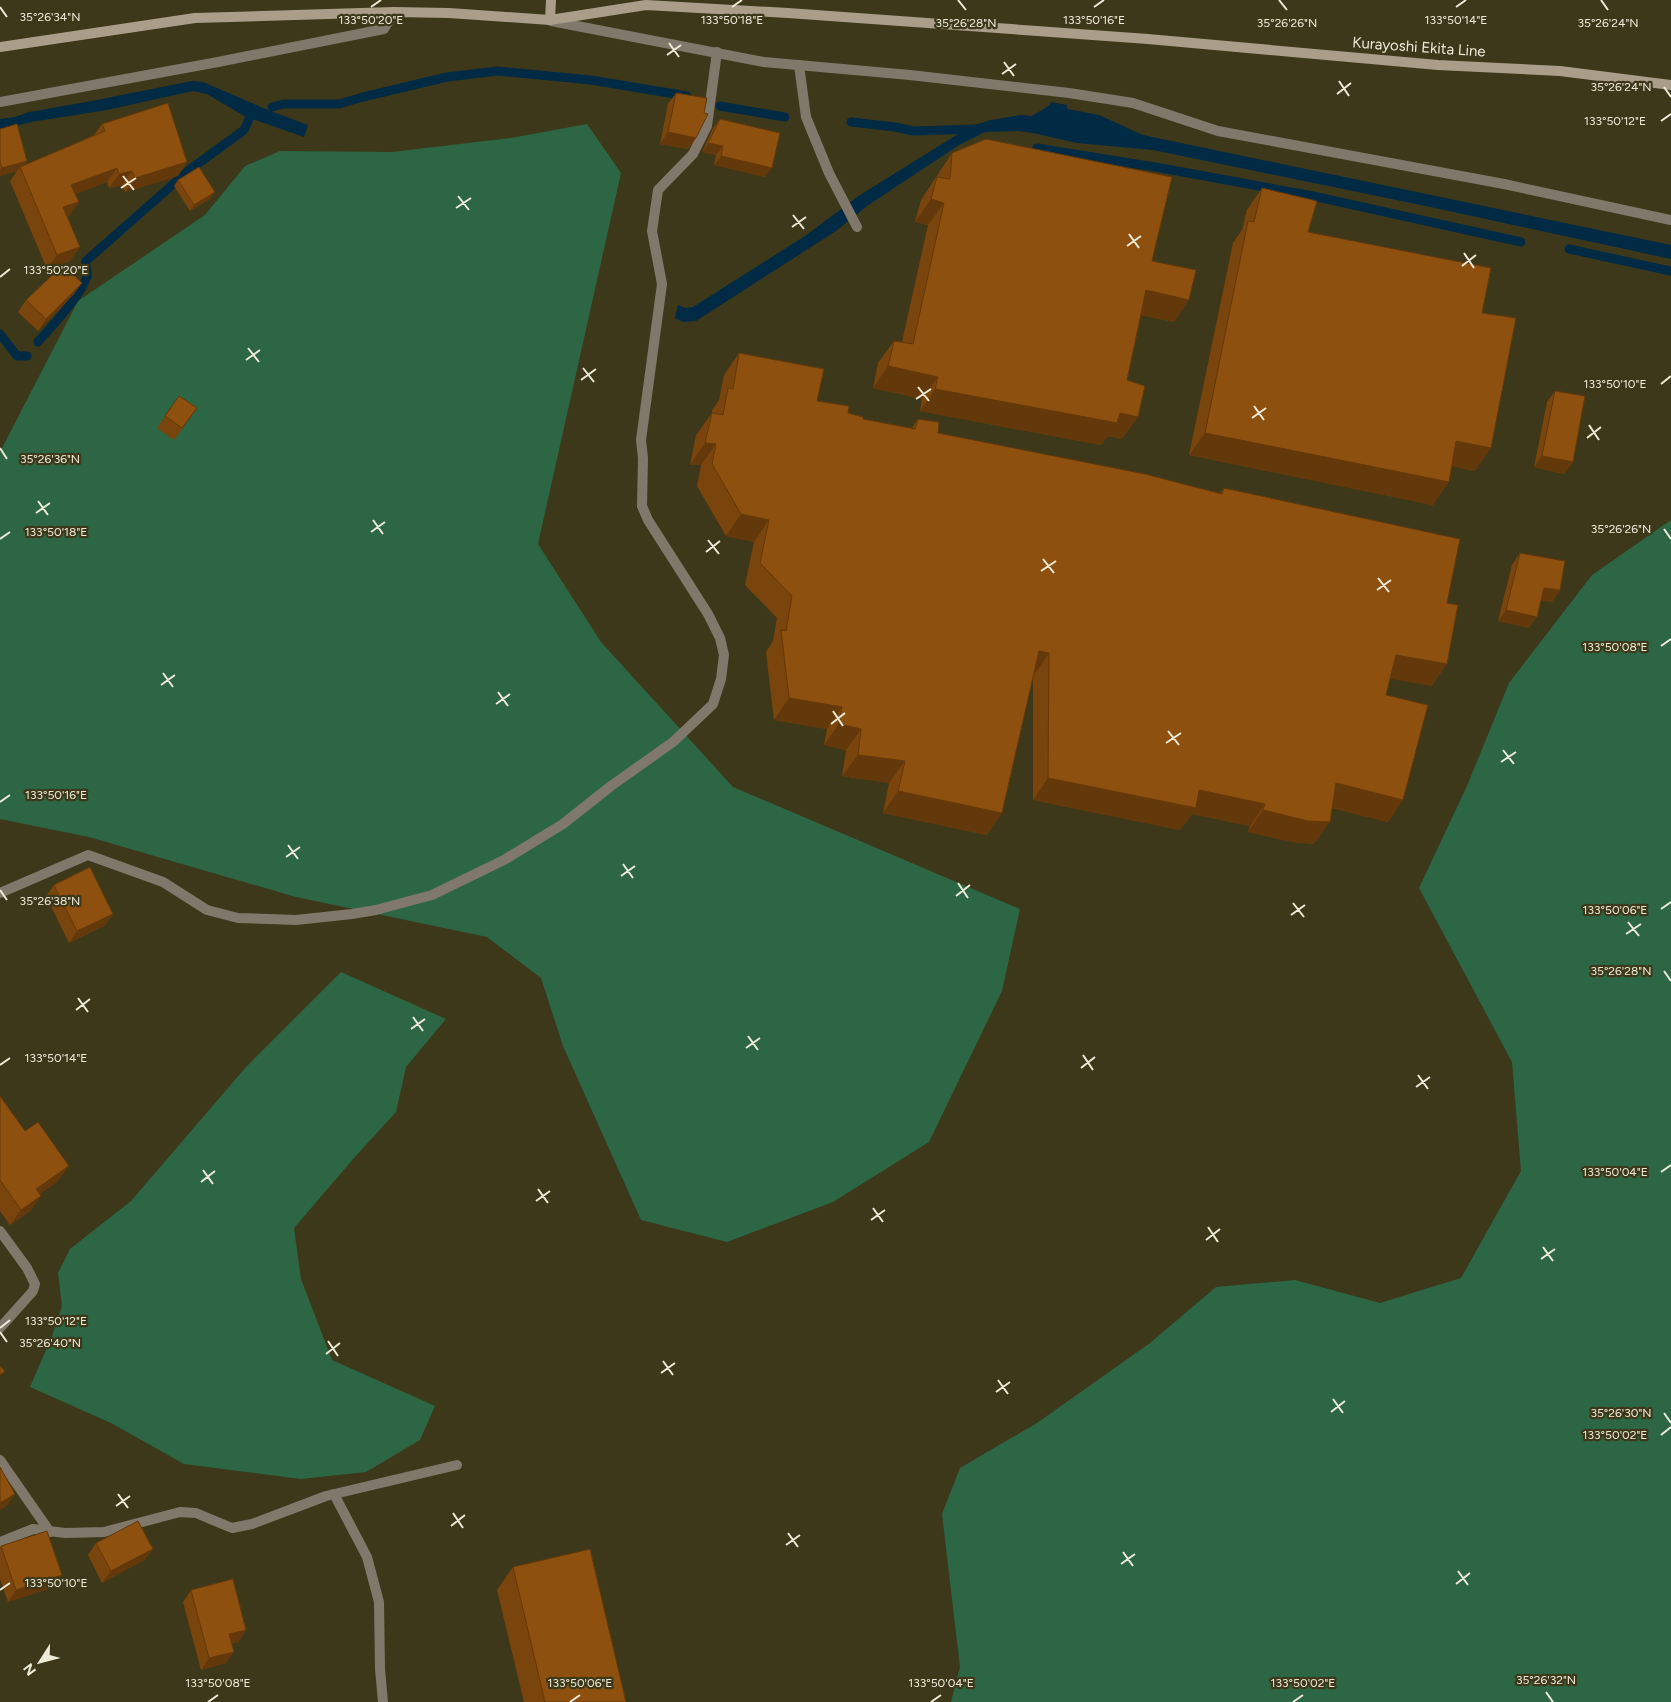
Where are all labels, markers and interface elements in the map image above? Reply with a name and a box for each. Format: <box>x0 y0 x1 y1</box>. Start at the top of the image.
text: 35°26'34"N <box>20 10 80 24</box>
text: 133°50'20"E <box>339 13 403 27</box>
text: 133°50'18"E <box>701 13 763 27</box>
text: 133°50'16"E <box>1063 13 1125 27</box>
text: 133°50'14"E <box>1425 13 1487 27</box>
text: 35°26'28"N <box>936 16 996 30</box>
text: 35°26'26"N <box>1257 16 1317 30</box>
text: 35°26'24"N <box>1577 16 1639 30</box>
street label: Kurayoshi Ekita Line <box>1352 33 1486 61</box>
text: 35°26'24"N <box>1590 80 1652 94</box>
text: 133°50'12"E <box>1584 114 1646 128</box>
text: 133°50'20"E <box>24 263 88 277</box>
text: 133°50'10"E <box>1583 377 1647 391</box>
text: 35°26'36"N <box>20 452 80 466</box>
text: 35°26'26"N <box>1591 522 1651 536</box>
text: 133°50'18"E <box>25 525 87 539</box>
text: 133°50'08"E <box>1582 640 1648 654</box>
text: 133°50'16"E <box>25 788 87 802</box>
text: 35°26'38"N <box>20 894 80 908</box>
text: 133°50'06"E <box>1583 903 1647 917</box>
text: 35°26'28"N <box>1591 964 1651 978</box>
text: 133°50'14"E <box>25 1051 87 1065</box>
text: 133°50'04"E <box>1582 1165 1648 1179</box>
text: 133°50'12"E <box>25 1314 87 1328</box>
text: 35°26'40"N <box>19 1336 81 1350</box>
text: 35°26'30"N <box>1590 1406 1652 1420</box>
text: 133°50'02"E <box>1583 1428 1647 1442</box>
text: 133°50'10"E <box>24 1576 88 1590</box>
north arrow <box>15 1637 65 1687</box>
text: N <box>20 1660 40 1679</box>
text: 35°26'32"N <box>1516 1673 1576 1687</box>
text: 133°50'08"E <box>185 1676 251 1690</box>
text: 133°50'06"E <box>548 1676 612 1690</box>
text: 133°50'04"E <box>908 1676 974 1690</box>
text: 133°50'02"E <box>1271 1676 1335 1690</box>

